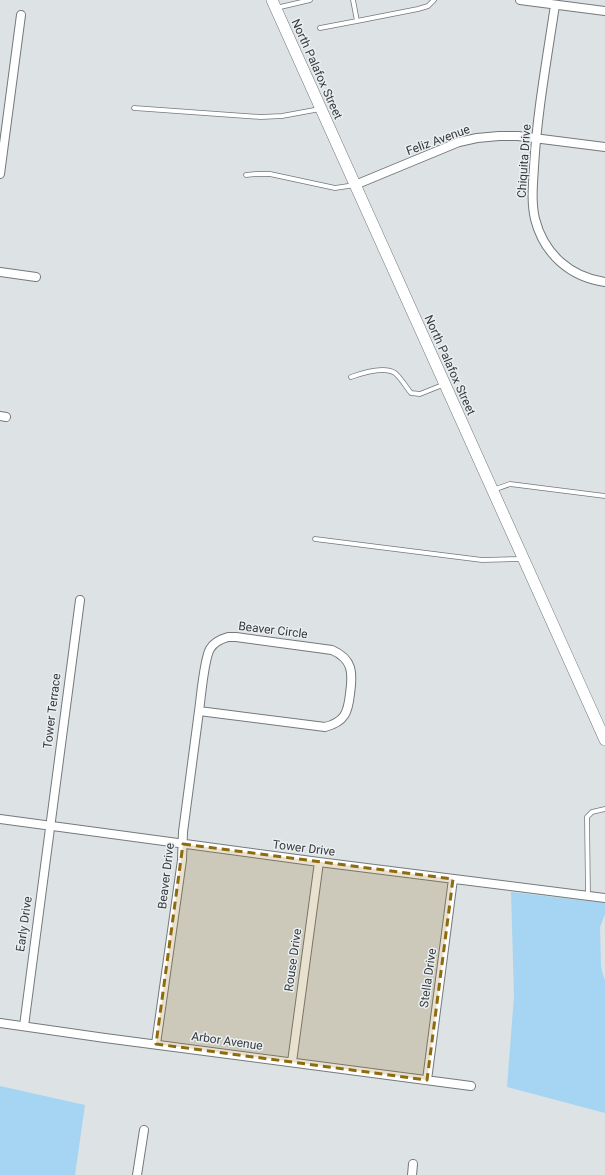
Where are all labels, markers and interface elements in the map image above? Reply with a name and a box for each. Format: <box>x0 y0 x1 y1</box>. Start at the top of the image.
street label: North Palafox Street <box>289 17 345 121</box>
street label: Feliz Avenue <box>404 122 472 158</box>
street label: Chiquita Drive <box>514 124 534 198</box>
street label: North Palafox Street <box>422 313 478 417</box>
street label: Beaver Circle <box>238 619 308 641</box>
street label: Tower Terrace <box>40 673 64 749</box>
street label: Tower Drive <box>272 837 336 859</box>
street label: Beaver Drive <box>155 842 177 910</box>
street label: Early Drive <box>13 895 35 953</box>
street label: Rouse Drive <box>282 928 304 992</box>
street label: Stella Drive <box>417 947 439 1009</box>
street label: Arbor Avenue <box>190 1029 264 1053</box>

